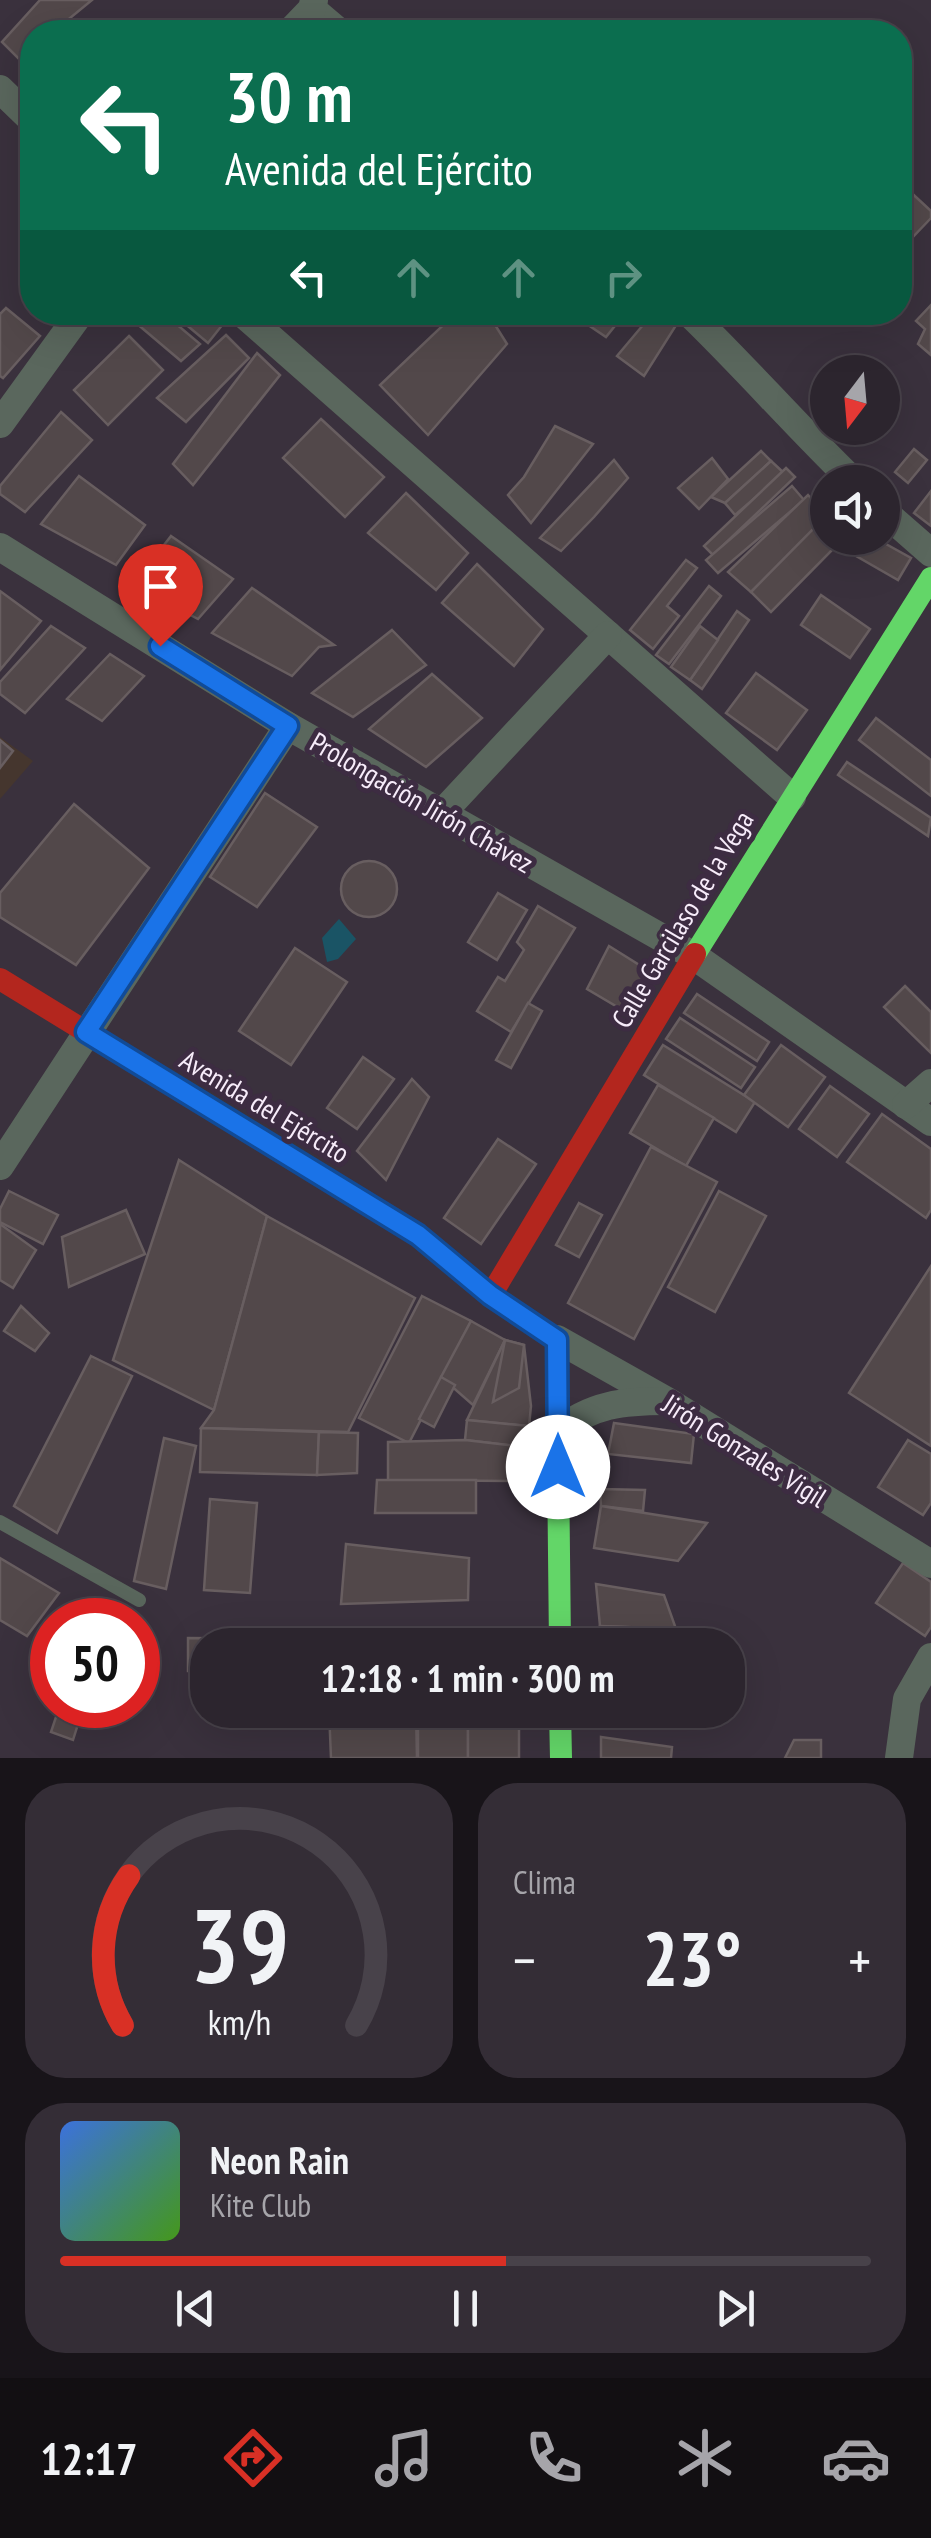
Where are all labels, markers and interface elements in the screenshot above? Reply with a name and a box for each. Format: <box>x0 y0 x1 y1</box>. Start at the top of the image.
text: 30 m <box>225 51 353 141</box>
icon: left <box>60 60 190 190</box>
text: Avenida del Ejército <box>225 139 533 197</box>
icon: left <box>281 250 336 305</box>
icon: ahead <box>386 250 441 305</box>
icon: ahead <box>491 250 546 305</box>
icon: right <box>596 250 651 305</box>
north arrow <box>810 355 900 445</box>
map controls <box>810 355 900 555</box>
button: sound <box>810 465 900 555</box>
pin <box>118 544 203 647</box>
icon: arrive <box>133 559 188 614</box>
street label: Prolongación Jirón Chávez <box>304 723 540 881</box>
street label: Calle Garcilaso de la Vega <box>603 804 761 1034</box>
street label: Avenida del Ejército <box>173 1041 357 1171</box>
street label: Jirón Gonzales Vigil <box>655 1384 834 1515</box>
position arrow <box>506 1415 610 1519</box>
speed limit sign: 50 <box>30 1598 160 1728</box>
text: 12:18 · 1 min · 300 m <box>321 1653 614 1702</box>
text: Clima <box>513 1861 576 1903</box>
text: 39 <box>189 1877 289 2012</box>
text: 23° <box>642 1910 742 2007</box>
text: − <box>513 1924 536 1995</box>
text: + <box>848 1924 871 1995</box>
text: km/h <box>207 1999 271 2045</box>
text: Neon Rain <box>210 2135 349 2184</box>
text: Kite Club <box>210 2184 311 2226</box>
icon: previous <box>168 2281 223 2336</box>
icon: pause <box>438 2281 493 2336</box>
icon: next <box>708 2281 763 2336</box>
icon: directions <box>218 2423 288 2493</box>
icon: music <box>369 2423 439 2493</box>
icon: phone <box>519 2423 589 2493</box>
icon: climate <box>670 2423 740 2493</box>
icon: car <box>821 2423 891 2493</box>
text: 12:17 <box>40 2429 138 2487</box>

